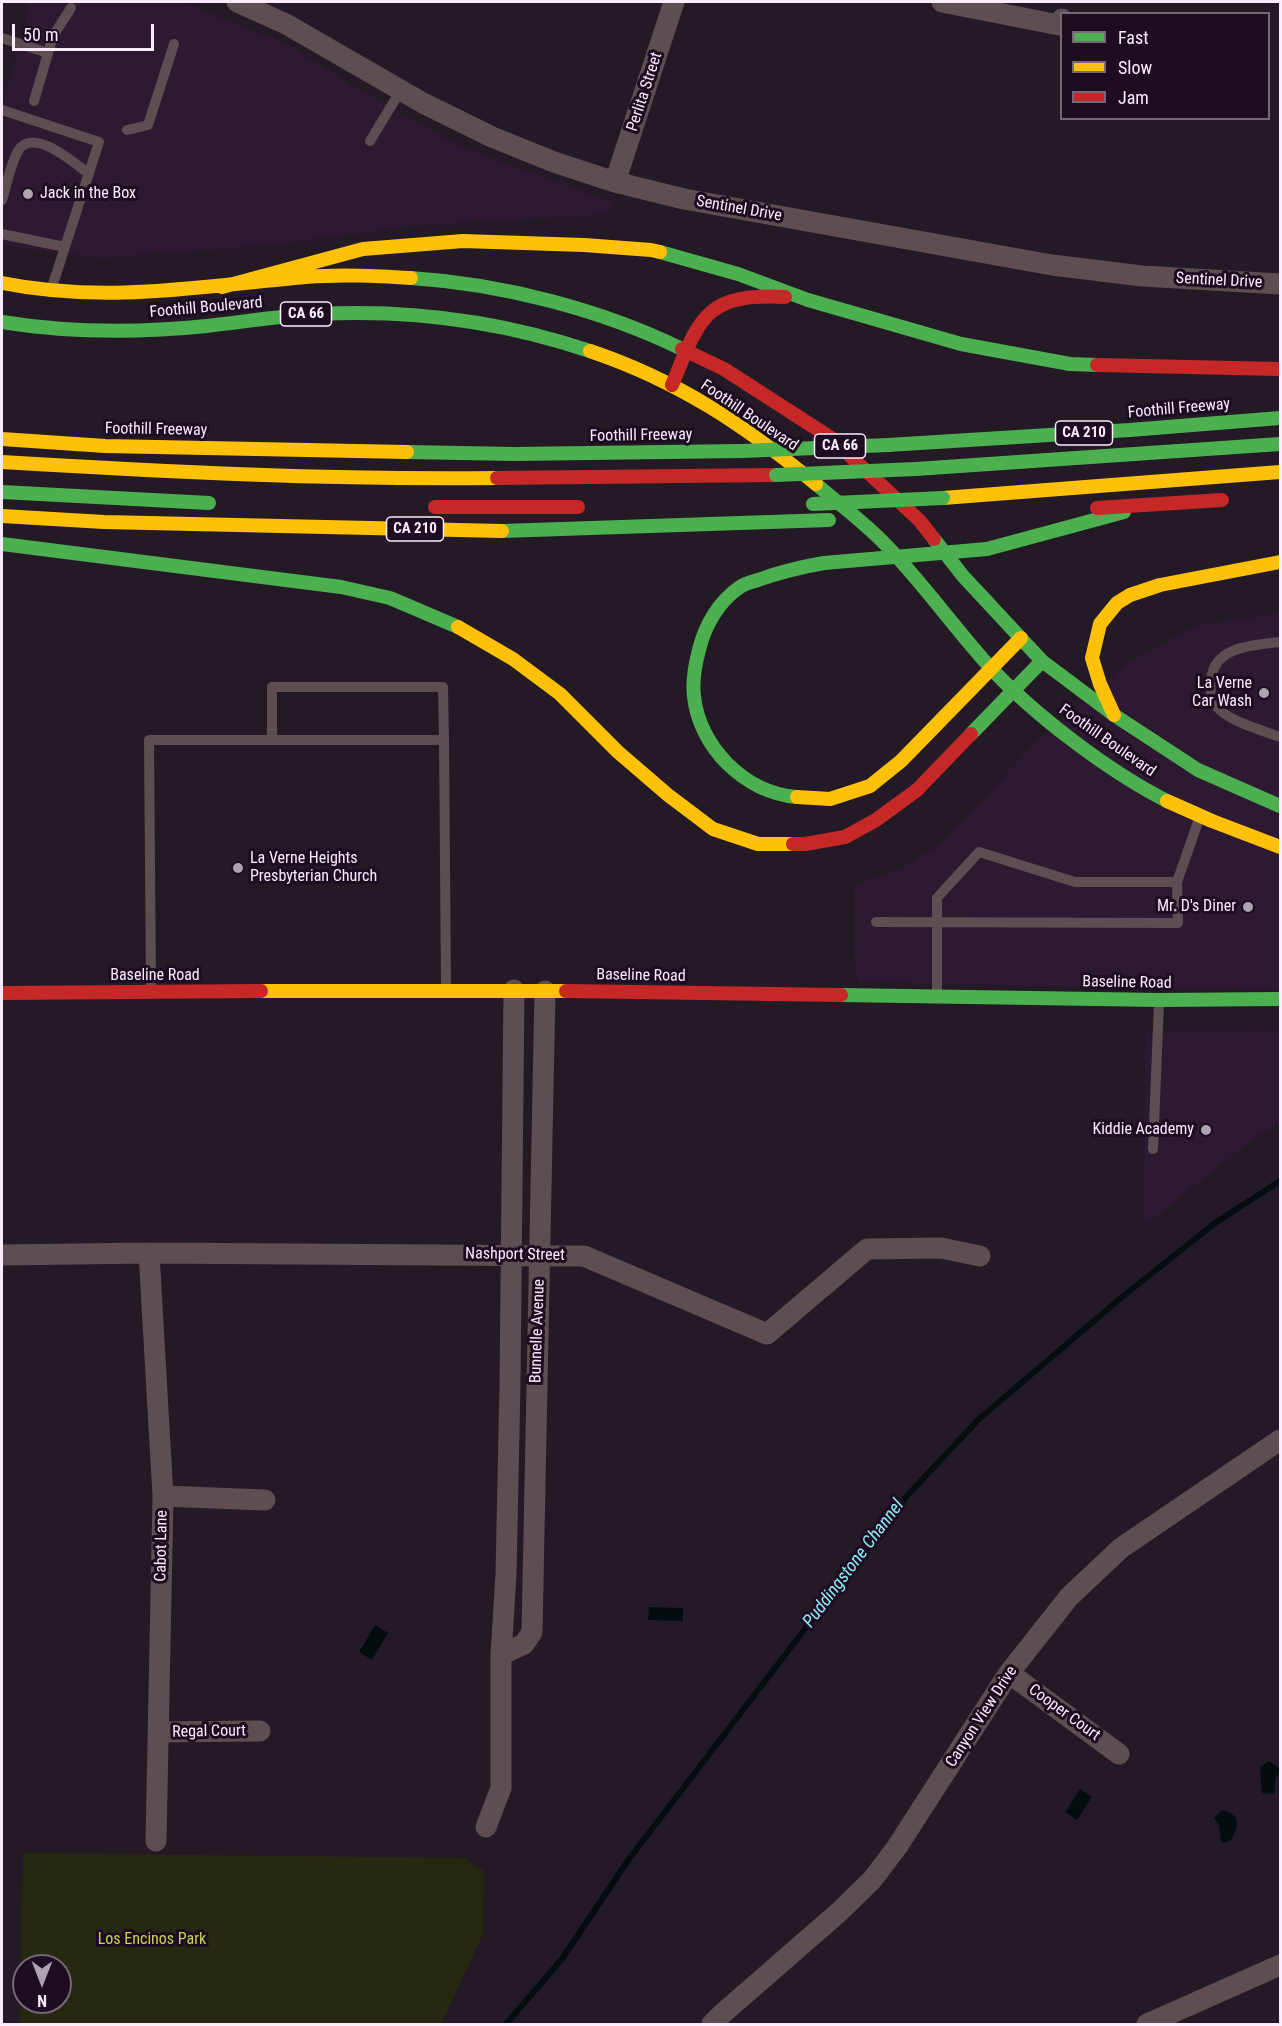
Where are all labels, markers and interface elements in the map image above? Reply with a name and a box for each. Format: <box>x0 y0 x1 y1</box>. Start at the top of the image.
scale bar <box>15 12 158 50</box>
legend <box>1060 12 1270 120</box>
text: 50 m <box>23 24 58 45</box>
text: Fast <box>1118 27 1149 48</box>
street label: Perlita Street <box>623 50 667 134</box>
text: Slow <box>1118 57 1152 78</box>
text: Jam <box>1118 87 1149 108</box>
place label: Jack in the Box <box>40 184 136 204</box>
marker: Jack in the Box <box>21 187 35 201</box>
street label: Sentinel Drive <box>695 192 783 226</box>
street label: Sentinel Drive <box>1175 269 1263 293</box>
street label: Foothill Boulevard <box>149 293 263 323</box>
road number: CA 66 <box>280 302 332 326</box>
street label: Foothill Boulevard <box>697 376 801 456</box>
street label: Foothill Freeway <box>1127 395 1231 423</box>
street label: Foothill Freeway <box>105 420 207 440</box>
road number: CA 210 <box>1056 421 1112 445</box>
street label: Foothill Freeway <box>590 426 692 446</box>
road number: CA 66 <box>814 434 866 458</box>
road number: CA 210 <box>386 517 444 541</box>
place label: La Verne Car Wash <box>1192 674 1252 712</box>
marker: La Verne Car Wash <box>1257 686 1271 700</box>
street label: Foothill Boulevard <box>1055 701 1159 781</box>
place label: La Verne Heights Presbyterian Church <box>250 849 377 887</box>
marker: La Verne Heights Presbyterian Church <box>231 861 245 875</box>
place label: Mr. D's Diner <box>1157 897 1236 917</box>
marker: Mr. D's Diner <box>1241 900 1255 914</box>
street label: Baseline Road <box>110 966 200 986</box>
street label: Baseline Road <box>596 966 686 986</box>
street label: Baseline Road <box>1082 973 1172 993</box>
place label: Kiddie Academy <box>1092 1120 1194 1140</box>
marker: Kiddie Academy <box>1199 1123 1213 1137</box>
street label: Nashport Street <box>465 1245 565 1265</box>
street label: Bunnelle Avenue <box>527 1279 549 1383</box>
water label: Puddingstone Channel <box>799 1496 909 1632</box>
street label: Cabot Lane <box>152 1510 172 1582</box>
street label: Canyon View Drive <box>942 1663 1022 1771</box>
street label: Cooper Court <box>1024 1681 1104 1745</box>
street label: Regal Court <box>172 1722 246 1742</box>
park label: Los Encinos Park <box>98 1930 206 1950</box>
north arrow <box>12 1954 72 2014</box>
text: N <box>37 1991 47 2010</box>

